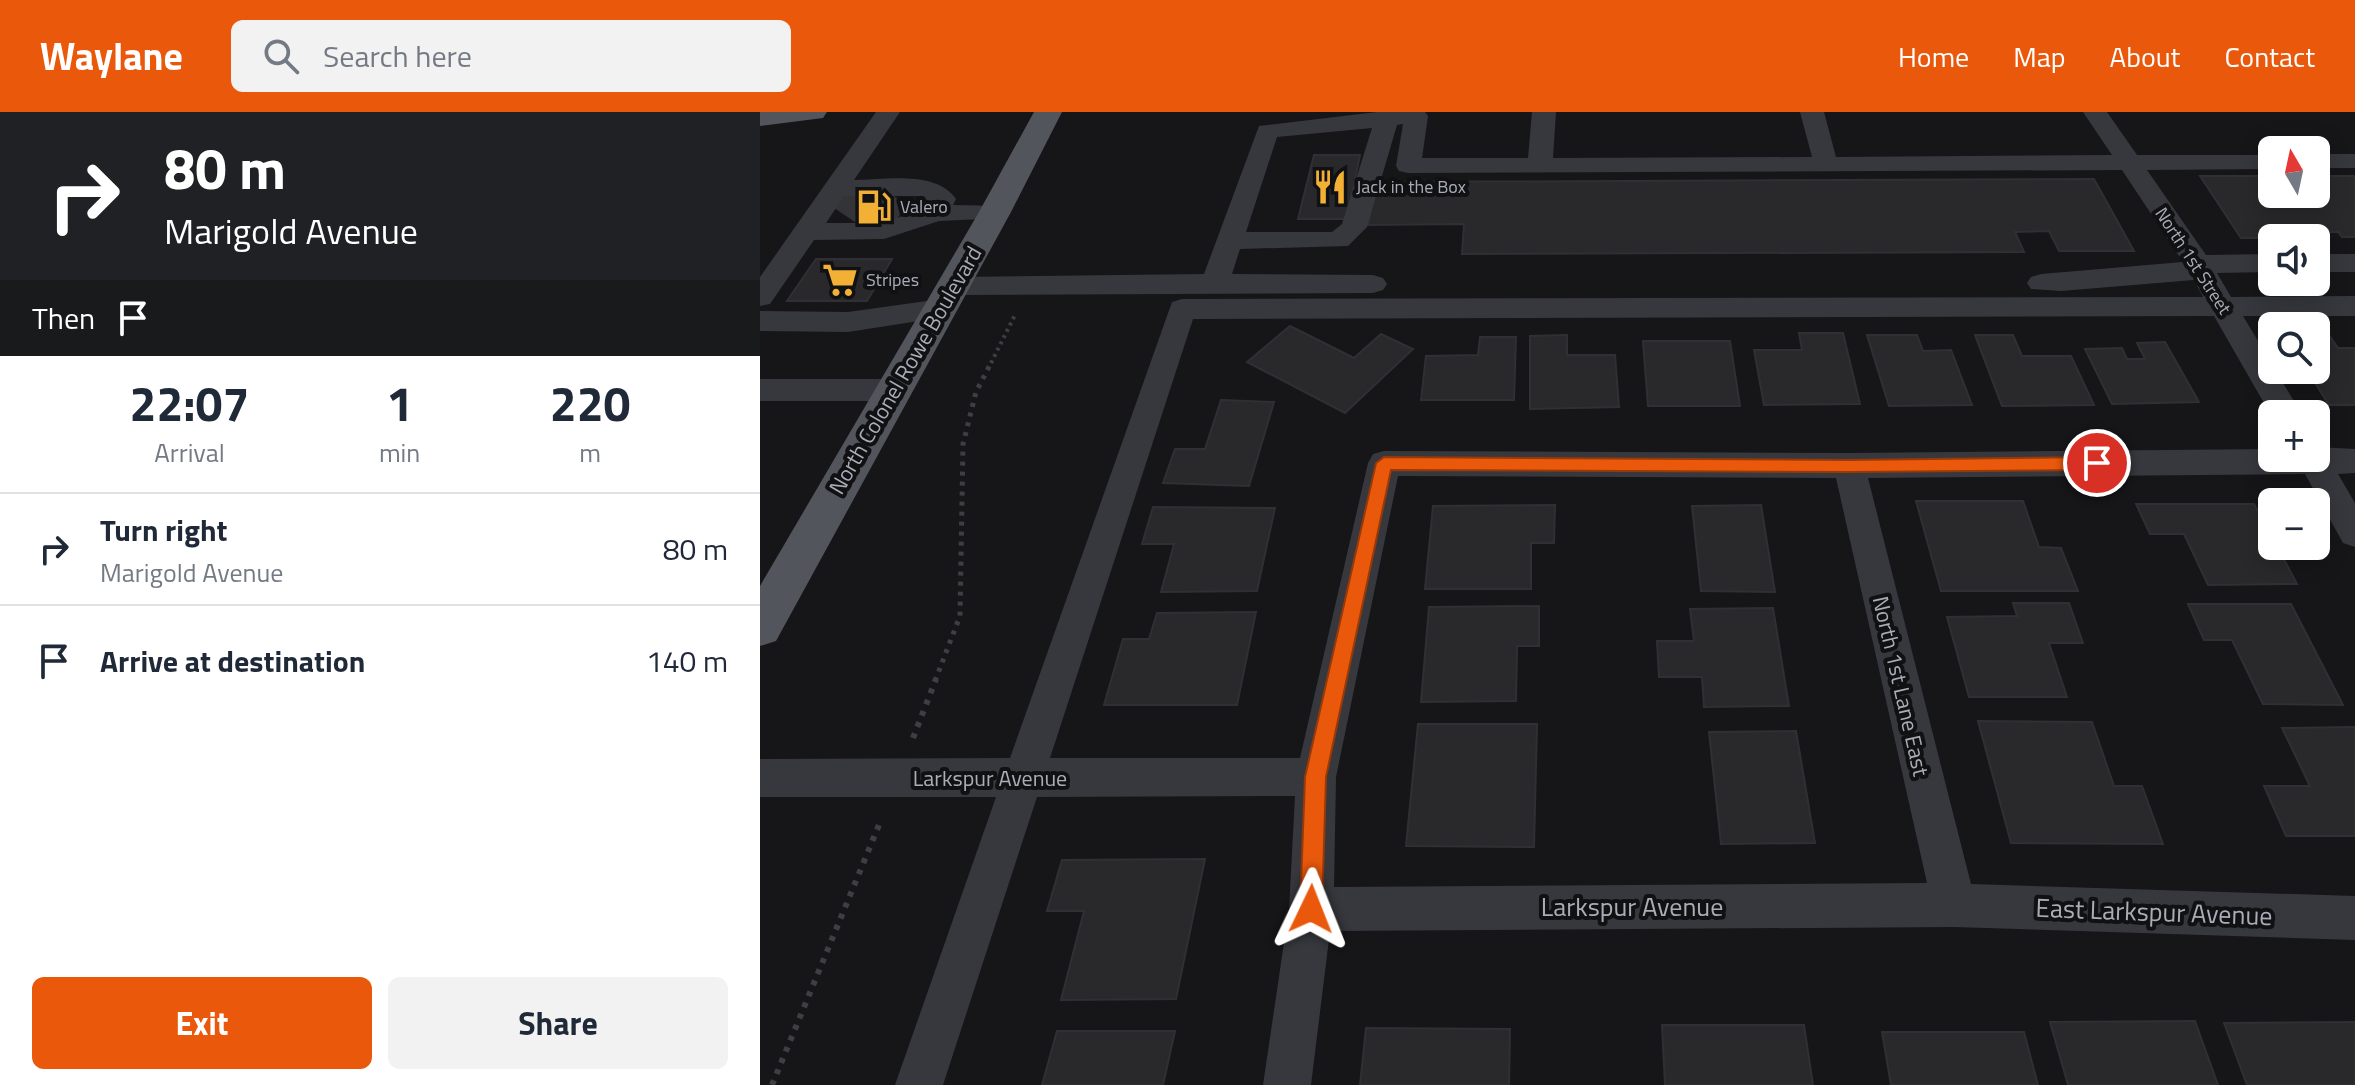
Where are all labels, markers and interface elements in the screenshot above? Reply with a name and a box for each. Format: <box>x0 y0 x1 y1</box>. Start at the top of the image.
search box <box>231 20 791 92</box>
text: Waylane <box>40 27 183 85</box>
text: Search here <box>323 33 472 79</box>
icon: search <box>259 34 303 78</box>
text: Home <box>1898 35 1969 78</box>
text: Map <box>2013 35 2066 78</box>
text: About <box>2110 35 2180 78</box>
text: Contact <box>2224 35 2315 78</box>
text: 80 m <box>164 126 286 211</box>
north arrow <box>2258 136 2330 208</box>
map controls <box>2258 136 2330 560</box>
icon: right <box>32 144 136 248</box>
restaurant icon: Jack in the Box <box>1311 168 1349 206</box>
place label: Jack in the Box <box>1356 173 1466 200</box>
fuel station icon: Valero <box>855 188 893 226</box>
place label: Valero <box>900 193 948 220</box>
street label: North 1st Street <box>2149 202 2239 320</box>
text: Marigold Avenue <box>164 203 418 258</box>
button: sound <box>2258 224 2330 296</box>
street label: North Colonel Rowe Boulevard <box>820 239 990 501</box>
supermarket icon: Stripes <box>821 261 859 299</box>
place label: Stripes <box>866 266 919 293</box>
text: Then <box>32 295 95 341</box>
icon: arrive <box>111 296 155 340</box>
button: search <box>2258 312 2330 384</box>
text: 22:07 <box>130 367 249 440</box>
text: 1 <box>386 367 413 440</box>
text: 220 <box>550 367 630 440</box>
button: + <box>2258 400 2330 472</box>
pin <box>2063 429 2131 497</box>
text: Arrival <box>154 433 225 472</box>
text: min <box>379 433 420 472</box>
text: m <box>579 433 601 472</box>
icon: arrive <box>2075 441 2119 485</box>
button: − <box>2258 488 2330 560</box>
text: Turn right <box>100 507 228 553</box>
text: 80 m <box>663 526 728 572</box>
icon: right <box>32 527 76 571</box>
text: Marigold Avenue <box>100 553 283 592</box>
street label: North 1st Lane East <box>1864 593 1938 780</box>
text: Arrive at destination <box>100 638 365 684</box>
text: 140 m <box>646 638 728 684</box>
icon: arrive <box>32 639 76 683</box>
street label: Larkspur Avenue <box>913 761 1067 795</box>
position arrow <box>1269 867 1353 951</box>
street label: Larkspur Avenue <box>1541 887 1723 926</box>
street label: East Larkspur Avenue <box>2035 888 2273 935</box>
button: Exit <box>32 977 372 1069</box>
button: Share <box>388 977 728 1069</box>

